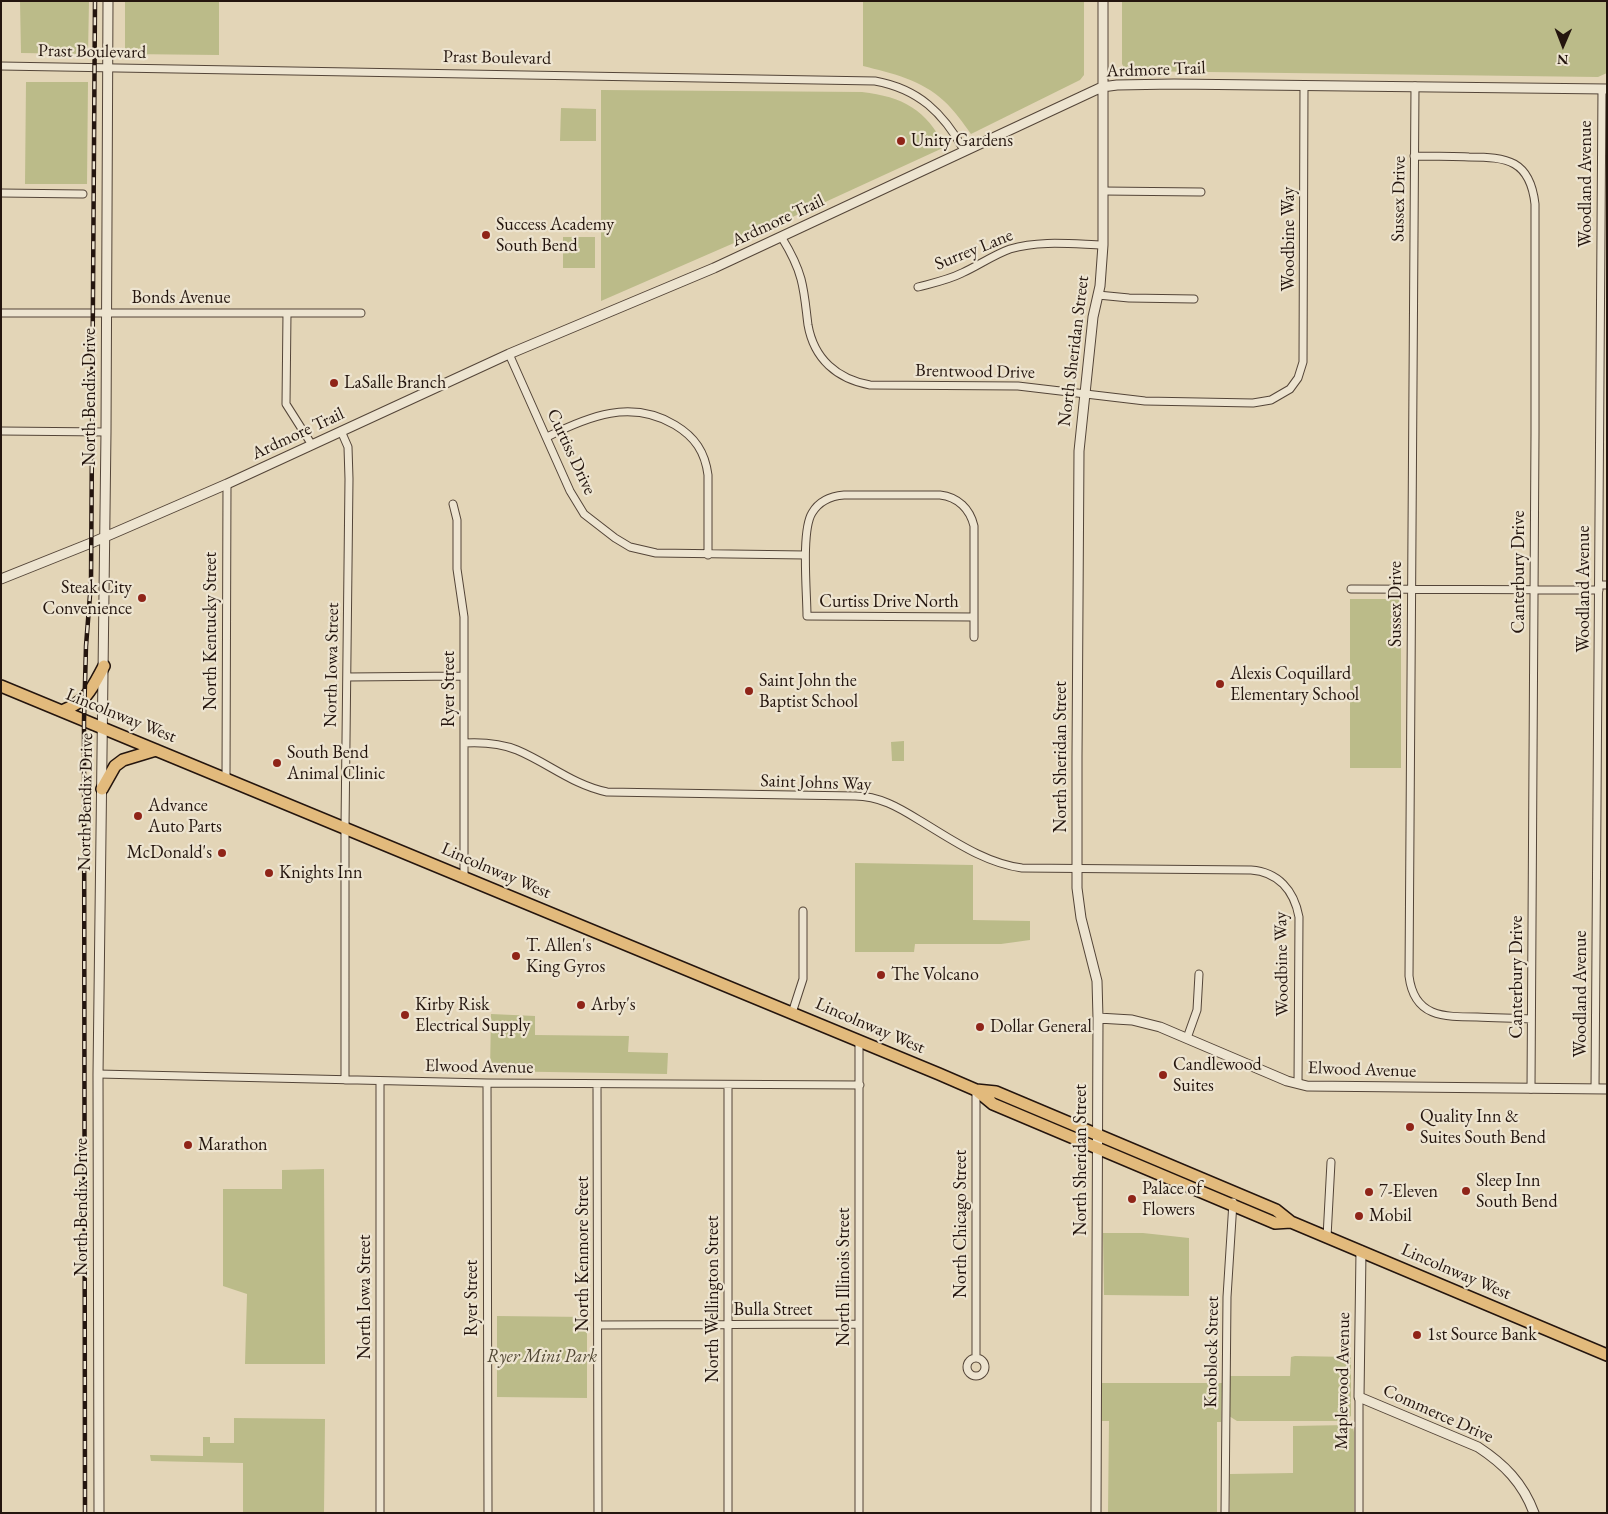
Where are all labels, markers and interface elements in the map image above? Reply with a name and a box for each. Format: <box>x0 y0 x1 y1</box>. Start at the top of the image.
north arrow <box>1538 20 1588 70</box>
street label: Prast Boulevard <box>38 40 146 64</box>
street label: Prast Boulevard <box>443 46 551 70</box>
text: N <box>1557 51 1569 69</box>
street label: Ardmore Trail <box>1106 57 1206 83</box>
street label: Woodland Avenue <box>1575 121 1597 247</box>
place label: Unity Gardens <box>911 130 1013 152</box>
marker: Unity Gardens <box>895 135 907 147</box>
street label: Sussex Drive <box>1387 156 1411 242</box>
street label: Woodbine Way <box>1278 187 1300 291</box>
street label: Ardmore Trail <box>728 190 828 252</box>
place label: Success Academy South Bend <box>496 214 614 256</box>
street label: Surrey Lane <box>932 225 1016 275</box>
marker: Success Academy South Bend <box>480 229 492 241</box>
street label: North Sheridan Street <box>1054 274 1094 428</box>
street label: Bonds Avenue <box>131 287 231 309</box>
street label: North Bendix Drive <box>79 328 101 466</box>
street label: Brentwood Drive <box>915 360 1035 384</box>
place label: LaSalle Branch <box>344 372 446 394</box>
marker: LaSalle Branch <box>328 377 340 389</box>
street label: Ardmore Trail <box>248 403 348 465</box>
street label: Curtiss Drive <box>542 406 600 498</box>
street label: Canterbury Drive <box>1508 511 1530 633</box>
street label: Woodland Avenue <box>1573 526 1595 652</box>
street label: North Kentucky Street <box>200 552 222 710</box>
street label: Sussex Drive <box>1385 561 1407 647</box>
place label: Steak City Convenience <box>42 577 132 620</box>
street label: Curtiss Drive North <box>819 591 959 613</box>
marker: Steak City Convenience <box>136 592 148 604</box>
street label: North Iowa Street <box>320 602 344 728</box>
street label: Ryer Street <box>438 651 460 727</box>
place label: Alexis Coquillard Elementary School <box>1230 663 1359 706</box>
place label: Saint John the Baptist School <box>759 670 858 712</box>
marker: Alexis Coquillard Elementary School <box>1214 678 1226 690</box>
street label: North Sheridan Street <box>1050 681 1072 833</box>
street label: Lincolnway West <box>63 684 179 748</box>
marker: Saint John the Baptist School <box>743 685 755 697</box>
street label: North Bendix Drive <box>74 733 98 871</box>
place label: South Bend Animal Clinic <box>287 742 385 784</box>
marker: South Bend Animal Clinic <box>271 757 283 769</box>
street label: Saint Johns Way <box>760 770 872 796</box>
place label: Advance Auto Parts <box>148 795 222 838</box>
marker: Advance Auto Parts <box>132 810 144 822</box>
street label: Lincolnway West <box>438 838 554 904</box>
place label: McDonald's <box>127 842 212 864</box>
marker: McDonald's <box>216 847 228 859</box>
place label: Knights Inn <box>279 862 362 884</box>
marker: Knights Inn <box>263 867 275 879</box>
street label: Woodbine Way <box>1270 911 1294 1017</box>
street label: Canterbury Drive <box>1506 916 1528 1038</box>
street label: Woodland Avenue <box>1570 931 1592 1057</box>
place label: T. Allen's King Gyros <box>526 935 605 978</box>
marker: T. Allen's King Gyros <box>510 950 522 962</box>
place label: The Volcano <box>891 964 979 986</box>
marker: The Volcano <box>875 969 887 981</box>
street label: Lincolnway West <box>812 993 928 1059</box>
place label: Kirby Risk Electrical Supply <box>415 994 530 1036</box>
place label: Arby's <box>591 994 636 1016</box>
marker: Arby's <box>575 999 587 1011</box>
marker: Kirby Risk Electrical Supply <box>399 1009 411 1021</box>
place label: Dollar General <box>990 1016 1092 1038</box>
marker: Dollar General <box>974 1021 986 1033</box>
place label: Candlewood Suites <box>1173 1054 1262 1096</box>
street label: Elwood Avenue <box>425 1055 533 1079</box>
street label: Elwood Avenue <box>1307 1057 1417 1083</box>
marker: Candlewood Suites <box>1157 1069 1169 1081</box>
street label: North Sheridan Street <box>1070 1084 1092 1236</box>
place label: Quality Inn & Suites South Bend <box>1420 1106 1546 1148</box>
marker: Quality Inn & Suites South Bend <box>1404 1121 1416 1133</box>
place label: Marathon <box>198 1134 268 1156</box>
street label: North Bendix Drive <box>71 1138 93 1276</box>
marker: Marathon <box>182 1139 194 1151</box>
street label: North Chicago Street <box>950 1150 972 1298</box>
place label: Sleep Inn South Bend <box>1476 1170 1557 1212</box>
street label: North Kenmore Street <box>572 1176 594 1332</box>
place label: Palace of Flowers <box>1142 1178 1202 1220</box>
place label: 7-Eleven <box>1379 1181 1438 1203</box>
marker: Sleep Inn South Bend <box>1460 1185 1472 1197</box>
marker: 7-Eleven <box>1363 1186 1375 1198</box>
marker: Palace of Flowers <box>1126 1193 1138 1205</box>
place label: Mobil <box>1369 1205 1412 1227</box>
street label: North Illinois Street <box>833 1208 855 1346</box>
marker: Mobil <box>1353 1210 1365 1222</box>
street label: North Wellington Street <box>702 1215 724 1383</box>
street label: North Iowa Street <box>354 1235 376 1359</box>
street label: Lincolnway West <box>1398 1239 1514 1305</box>
street label: Ryer Street <box>461 1260 483 1336</box>
street label: Knoblock Street <box>1200 1296 1224 1408</box>
street label: Bulla Street <box>733 1299 813 1321</box>
street label: Maplewood Avenue <box>1331 1312 1355 1450</box>
place label: 1st Source Bank <box>1427 1324 1537 1346</box>
marker: 1st Source Bank <box>1411 1329 1423 1341</box>
park label: Ryer Mini Park <box>487 1346 597 1368</box>
street label: Commerce Drive <box>1379 1380 1497 1448</box>

